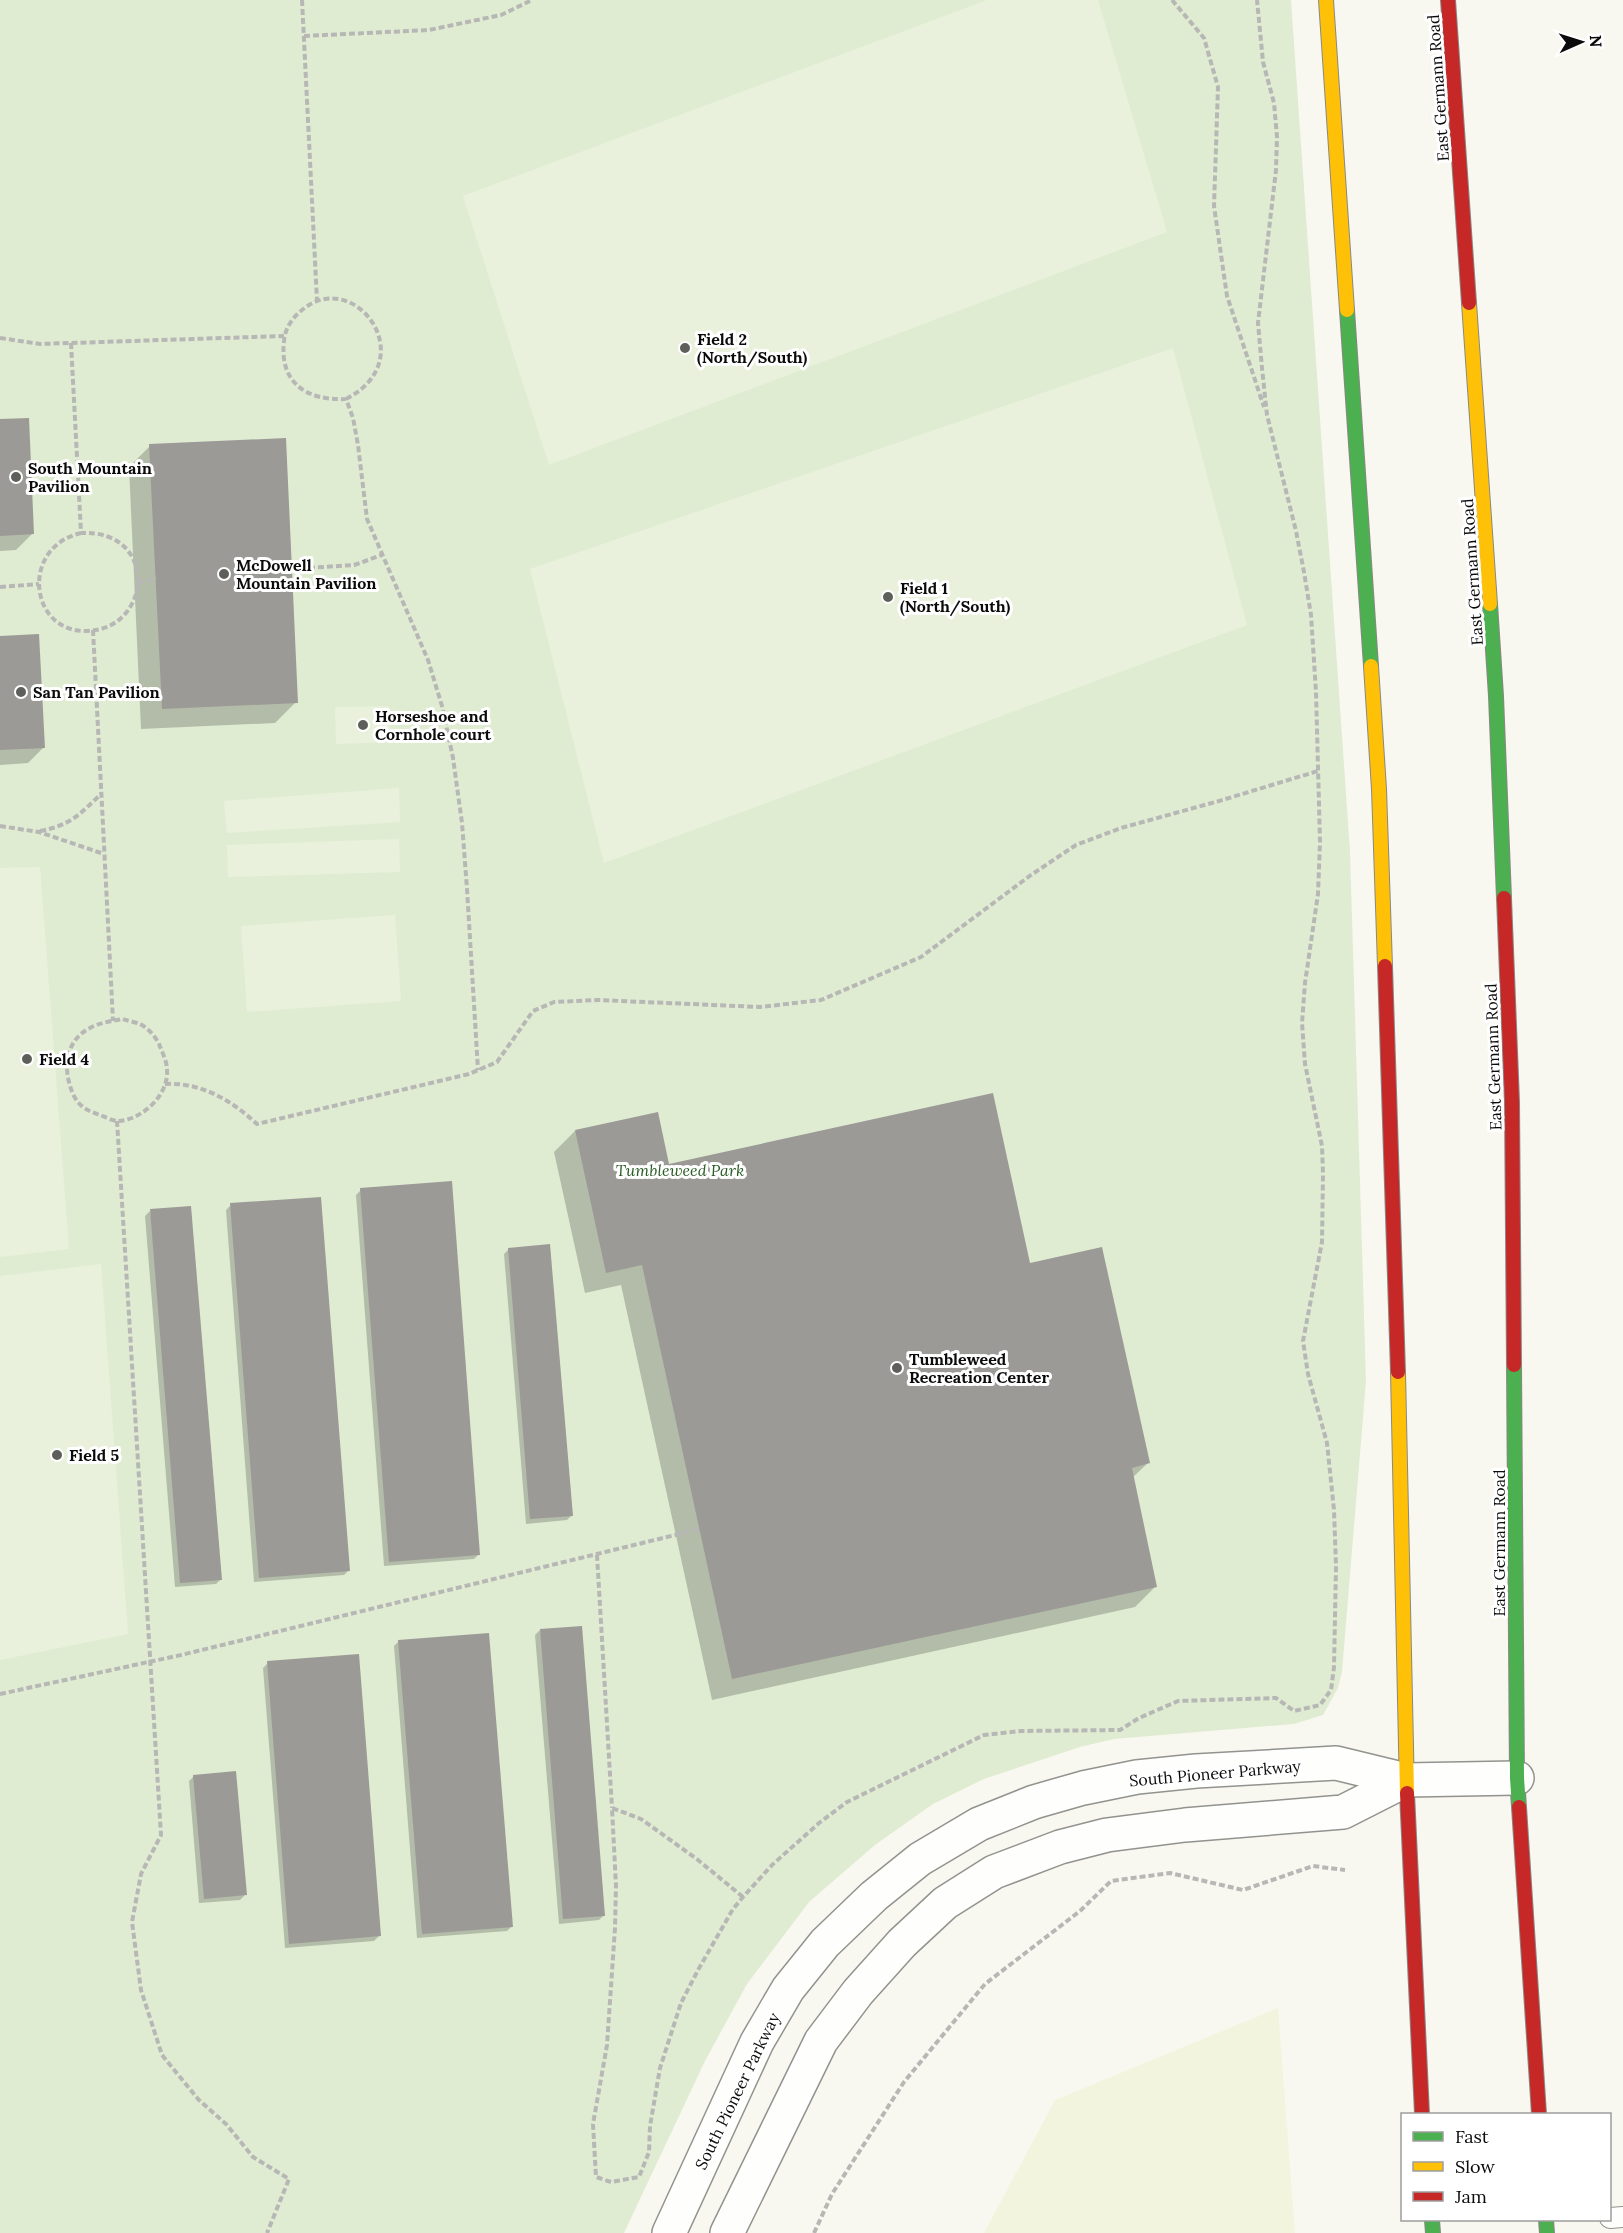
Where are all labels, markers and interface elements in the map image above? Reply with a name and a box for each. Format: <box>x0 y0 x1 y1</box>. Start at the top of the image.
north arrow <box>1551 12 1611 72</box>
street label: East Germann Road <box>1423 14 1453 162</box>
text: N <box>1586 35 1606 48</box>
place label: Field 2 (North/South) <box>697 329 807 368</box>
marker: Field 2 (North/South) <box>678 341 692 355</box>
place label: South Mountain Pavilion <box>28 458 152 496</box>
marker: South Mountain Pavilion <box>9 470 23 484</box>
street label: East Germann Road <box>1457 498 1487 646</box>
place label: McDowell Mountain Pavilion <box>236 555 376 593</box>
marker: McDowell Mountain Pavilion <box>217 567 231 581</box>
place label: Field 1 (North/South) <box>900 578 1010 617</box>
marker: Field 1 (North/South) <box>881 590 895 604</box>
place label: San Tan Pavilion <box>33 682 160 702</box>
marker: San Tan Pavilion <box>14 685 28 699</box>
place label: Horseshoe and Cornhole court <box>375 706 492 744</box>
marker: Horseshoe and Cornhole court <box>356 718 370 732</box>
street label: East Germann Road <box>1480 983 1506 1131</box>
place label: Field 4 <box>39 1049 90 1069</box>
marker: Field 4 <box>20 1052 34 1066</box>
park label: Tumbleweed Park <box>616 1160 744 1180</box>
place label: Tumbleweed Recreation Center <box>909 1349 1049 1387</box>
marker: Tumbleweed Recreation Center <box>890 1361 904 1375</box>
place label: Field 5 <box>69 1445 120 1465</box>
marker: Field 5 <box>50 1448 64 1462</box>
street label: East Germann Road <box>1489 1469 1509 1617</box>
street label: South Pioneer Parkway <box>1128 1755 1302 1790</box>
street label: South Pioneer Parkway <box>690 2009 784 2173</box>
legend <box>1401 2113 1611 2221</box>
text: Fast <box>1455 2125 1489 2148</box>
text: Slow <box>1455 2155 1495 2178</box>
text: Jam <box>1454 2185 1487 2208</box>

